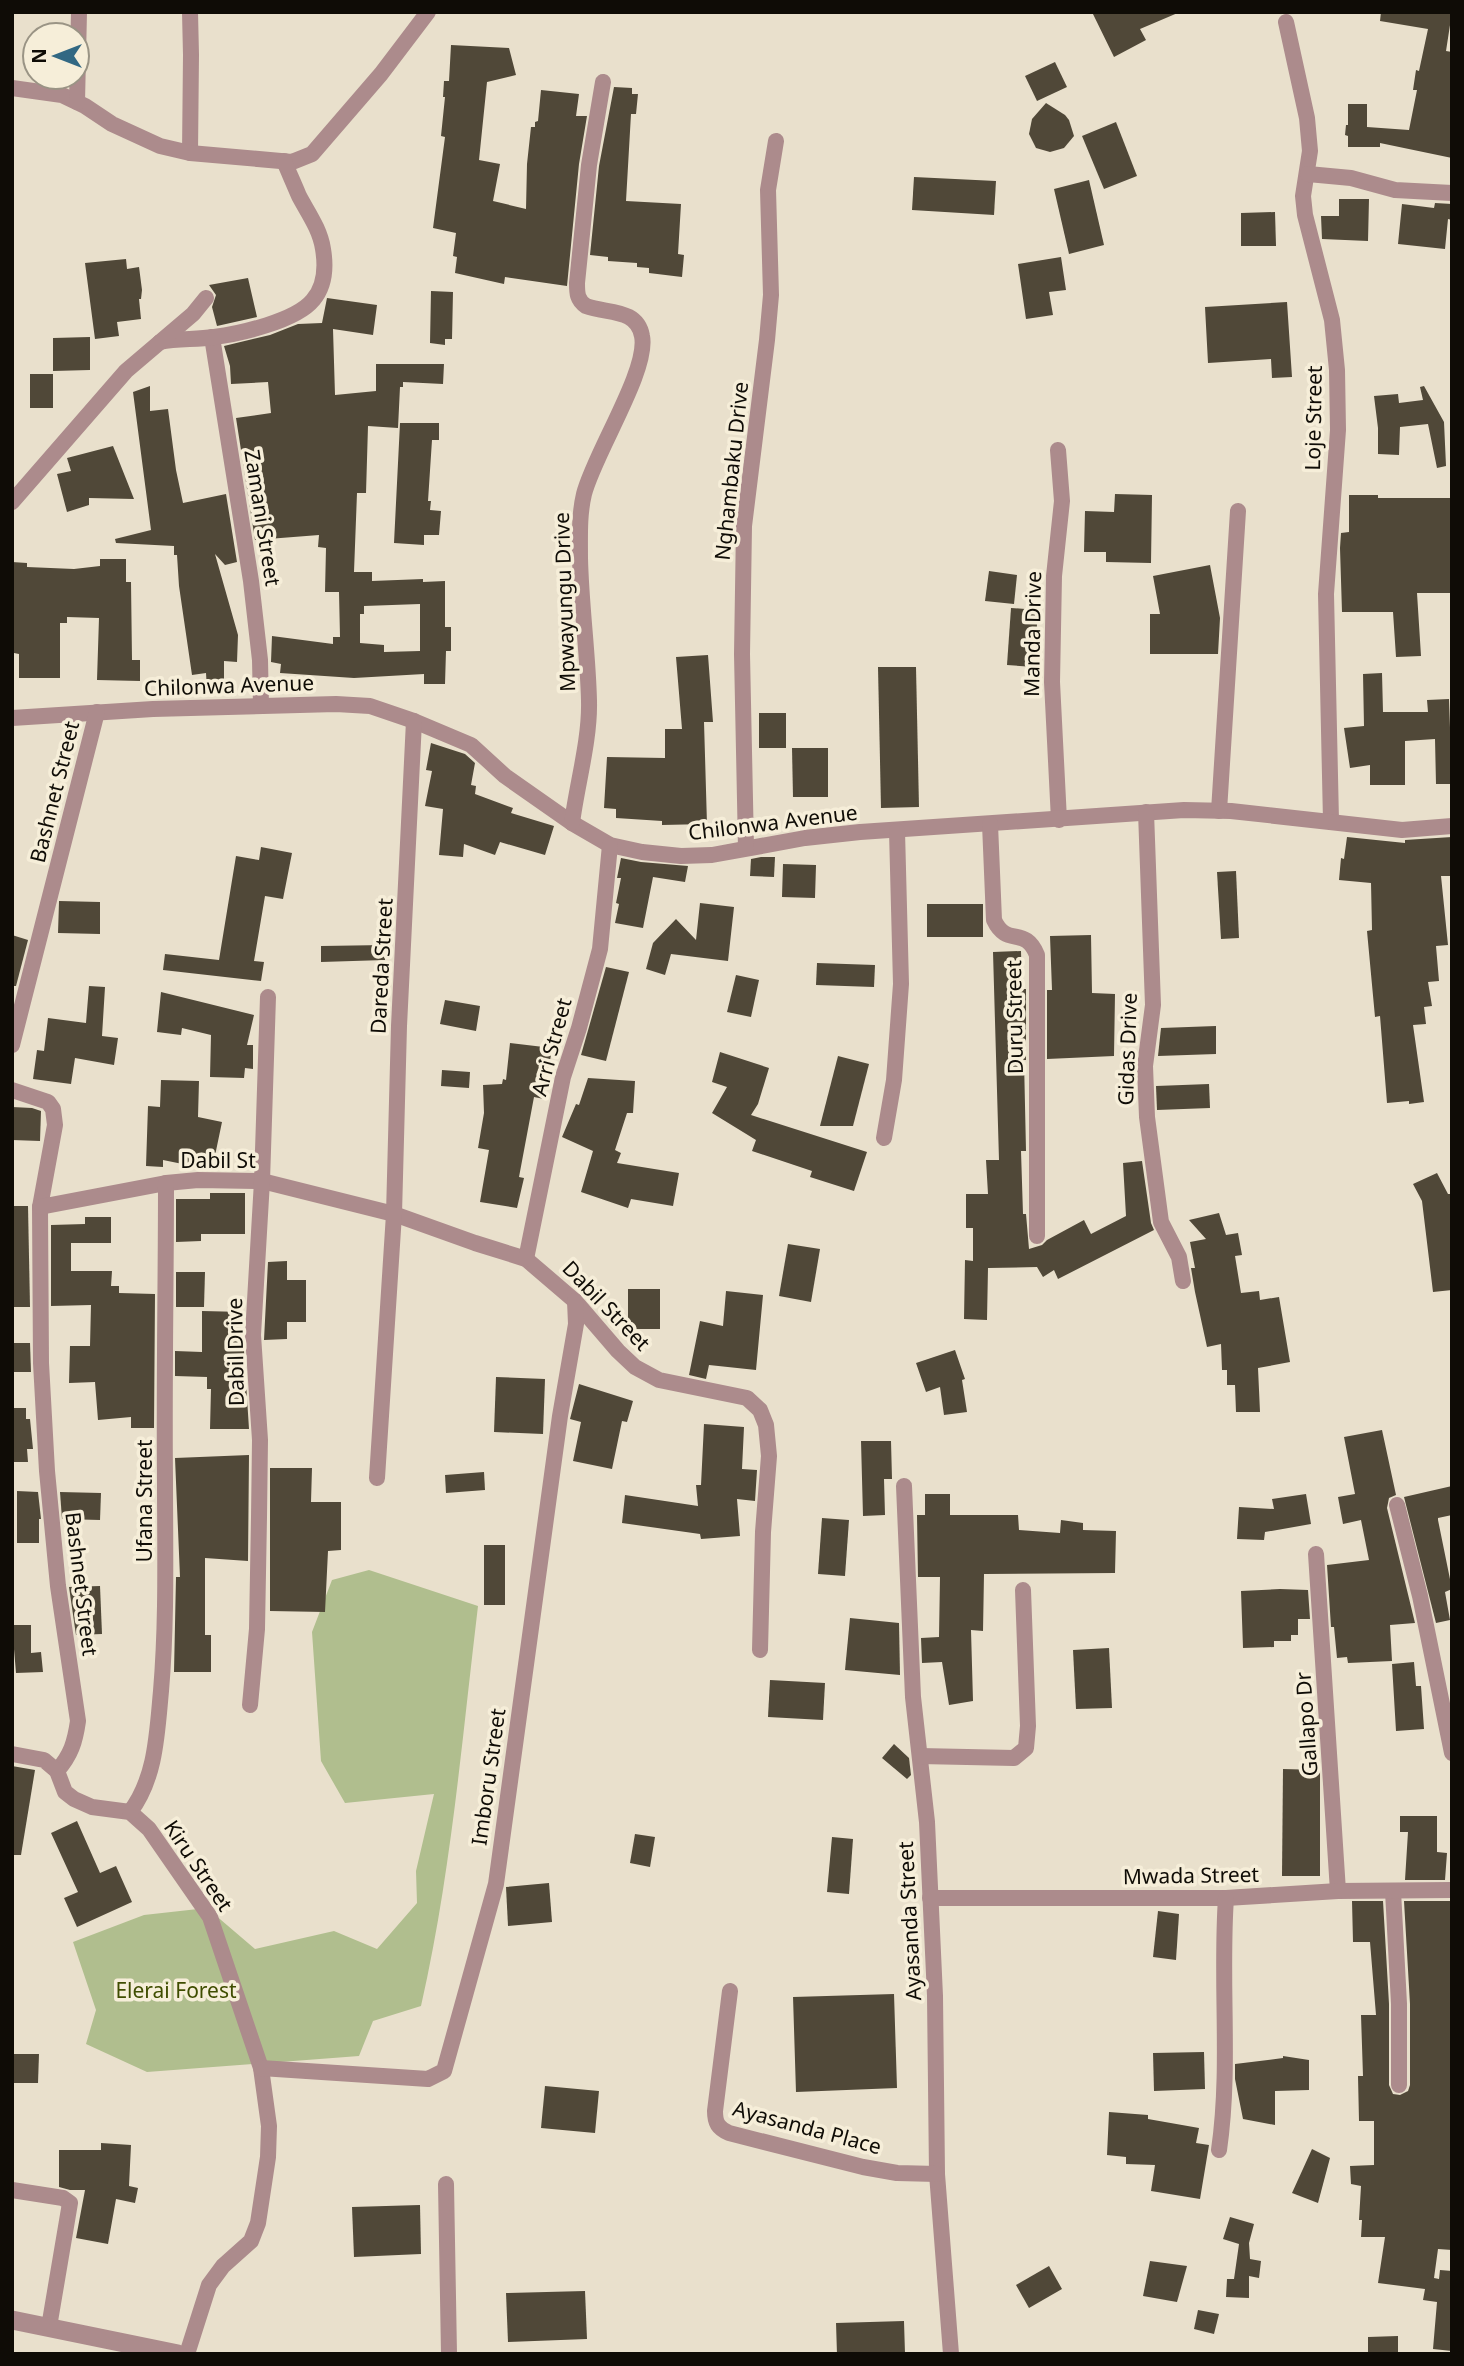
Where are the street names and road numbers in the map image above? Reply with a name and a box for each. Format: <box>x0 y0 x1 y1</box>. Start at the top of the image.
street label: Loje Street <box>1298 365 1328 471</box>
street label: Nghambaku Drive <box>708 380 754 562</box>
street label: Zamani Street <box>238 448 288 588</box>
street label: Mpwayungu Drive <box>547 512 581 692</box>
street label: Manda Drive <box>1017 571 1047 697</box>
street label: Chilonwa Avenue <box>143 668 315 702</box>
street label: Bashnet Street <box>23 718 85 865</box>
street label: Chilonwa Avenue <box>687 798 859 846</box>
street label: Dareda Street <box>363 897 399 1035</box>
street label: Duru Street <box>999 959 1029 1074</box>
street label: Gidas Drive <box>1111 992 1143 1106</box>
street label: Arri Street <box>525 994 578 1099</box>
street label: Dabil St <box>180 1146 256 1174</box>
street label: Dabil Street <box>557 1254 657 1357</box>
street label: Dabil Drive <box>220 1298 250 1406</box>
street label: Ufana Street <box>130 1439 158 1563</box>
street label: Bashnet Street <box>59 1510 105 1658</box>
street label: Gallapo Dr <box>1288 1671 1324 1777</box>
street label: Imboru Street <box>465 1706 512 1847</box>
street label: Kiru Street <box>158 1814 240 1917</box>
street label: Ayasanda Street <box>891 1840 927 2001</box>
street label: Mwada Street <box>1123 1860 1260 1890</box>
street label: Ayasanda Place <box>730 2094 885 2160</box>

